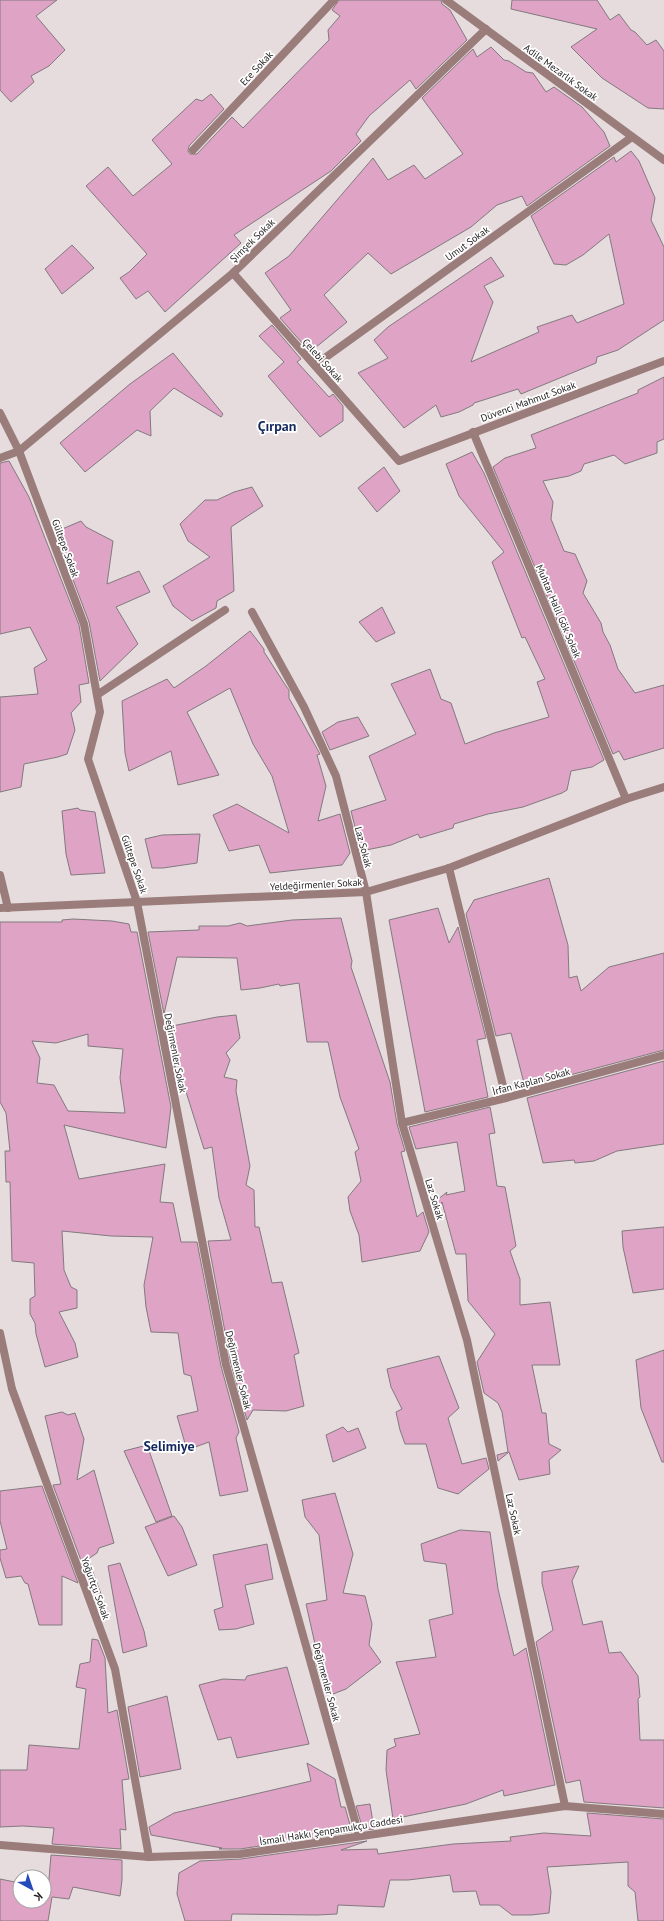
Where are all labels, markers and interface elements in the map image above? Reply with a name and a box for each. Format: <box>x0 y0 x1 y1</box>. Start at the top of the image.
street label: Adile Mezarlık Sokak <box>521 41 600 104</box>
street label: Ece Sokak <box>237 48 276 88</box>
street label: Şimşek Sokak <box>227 215 278 265</box>
street label: Umut Sokak <box>443 223 492 264</box>
street label: Çelebi Sokak <box>300 336 346 385</box>
street label: Düvenci Mahmut Sokak <box>479 378 578 425</box>
district label: Çırpan <box>258 417 296 435</box>
street label: Gültepe Sokak <box>49 517 82 579</box>
street label: Muhtar Halil Gök Sokak <box>533 563 584 660</box>
street label: Laz Sokak <box>352 825 375 869</box>
street label: Gültepe Sokak <box>118 833 151 895</box>
street label: Yeldeğirmenler Sokak <box>270 876 363 893</box>
street label: Değirmenler Sokak <box>161 1012 190 1094</box>
street label: İrfan Kaplan Sokak <box>491 1065 572 1098</box>
street label: Laz Sokak <box>422 1177 447 1221</box>
street label: Değirmenler Sokak <box>222 1329 255 1411</box>
district label: Selimiye <box>143 1437 195 1455</box>
street label: Laz Sokak <box>503 1492 524 1536</box>
street label: Yoğurtçu Sokak <box>78 1555 113 1621</box>
street label: Değirmenler Sokak <box>310 1641 343 1723</box>
street label: İsmail Hakkı Şenpamukçu Caddesi <box>258 1813 404 1848</box>
north arrow <box>12 1869 52 1909</box>
text: K <box>31 1889 46 1904</box>

